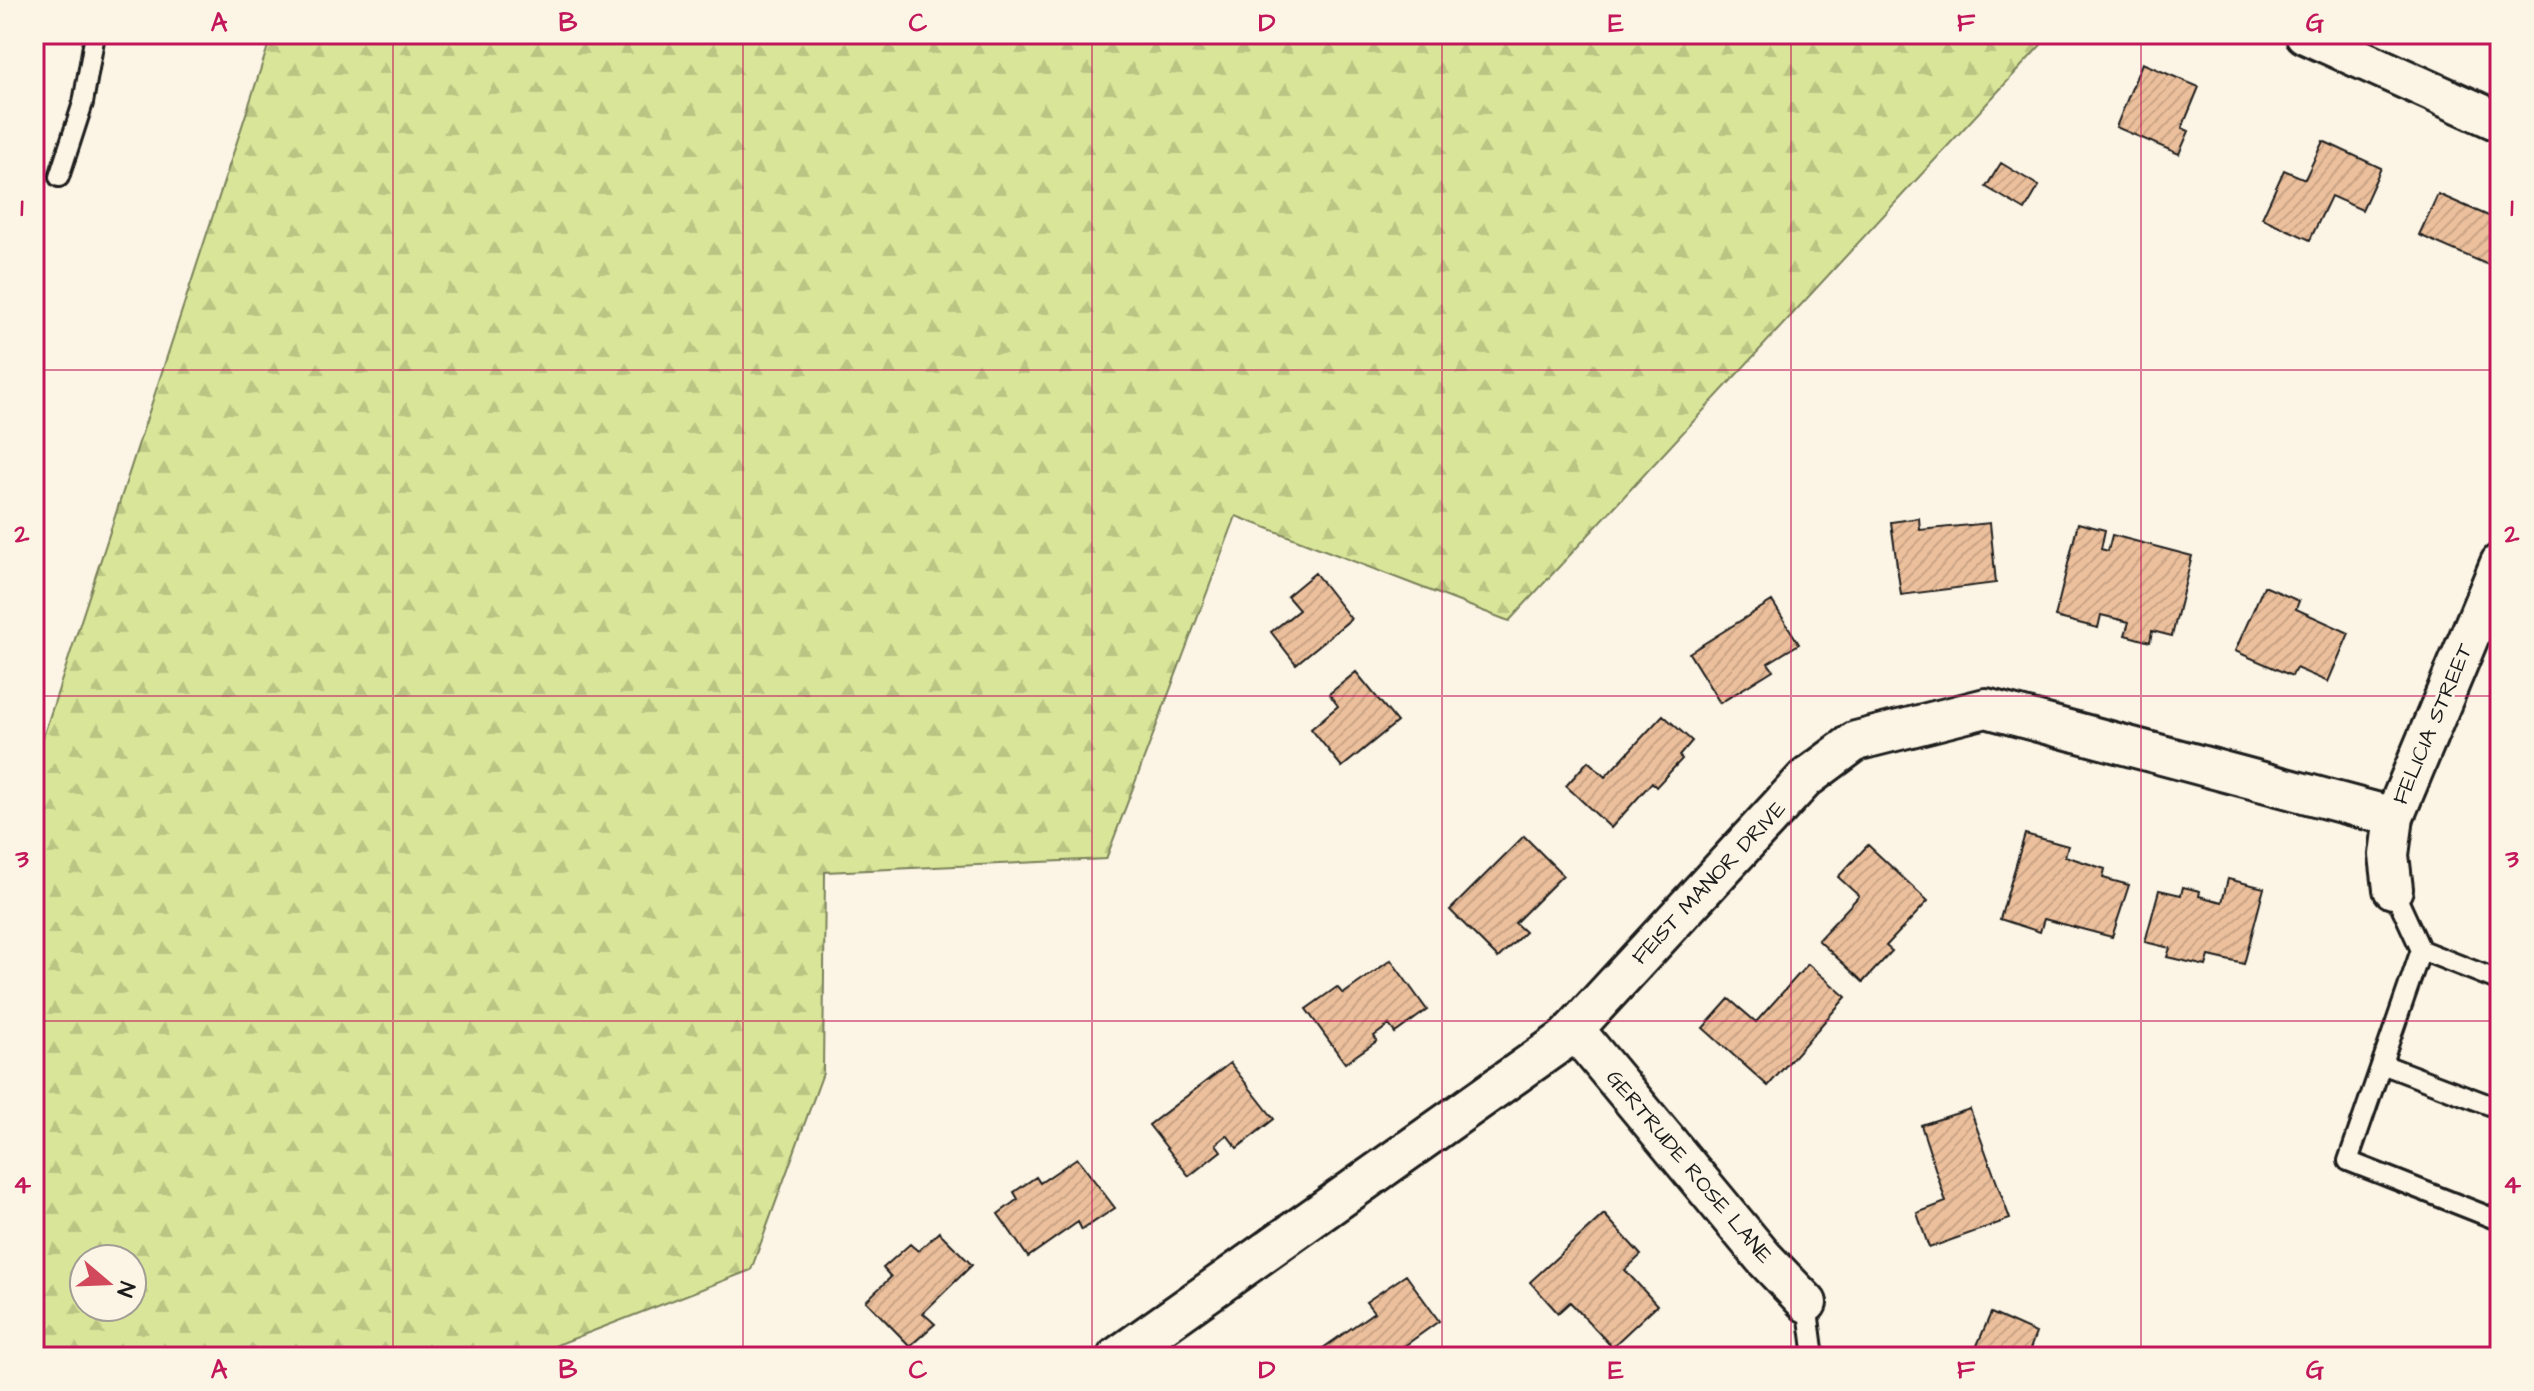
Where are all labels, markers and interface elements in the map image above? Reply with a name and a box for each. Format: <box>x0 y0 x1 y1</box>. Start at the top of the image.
text: A <box>211 5 228 41</box>
text: B <box>559 5 578 41</box>
text: C <box>909 5 928 41</box>
text: D <box>1259 5 1276 41</box>
text: E <box>1608 5 1624 41</box>
text: F <box>1957 5 1976 41</box>
text: G <box>2306 5 2324 41</box>
text: 1 <box>20 190 24 226</box>
text: 1 <box>2510 190 2514 226</box>
text: 2 <box>14 516 30 552</box>
text: 2 <box>2504 516 2520 552</box>
street label: FELICIA STREET <box>2385 639 2481 809</box>
street label: FEIST MANOR DRIVE <box>1625 794 1793 972</box>
text: 3 <box>14 841 29 877</box>
text: 3 <box>2504 841 2519 877</box>
street label: GERTRUDE ROSE LANE <box>1599 1063 1779 1271</box>
text: 4 <box>13 1167 31 1203</box>
text: 4 <box>2503 1167 2521 1203</box>
north arrow <box>68 1243 148 1323</box>
text: N <box>109 1277 142 1301</box>
text: A <box>211 1352 228 1388</box>
text: B <box>559 1352 578 1388</box>
text: C <box>909 1352 928 1388</box>
text: D <box>1259 1352 1276 1388</box>
text: E <box>1608 1352 1624 1388</box>
text: F <box>1957 1352 1976 1388</box>
text: G <box>2306 1352 2324 1388</box>

